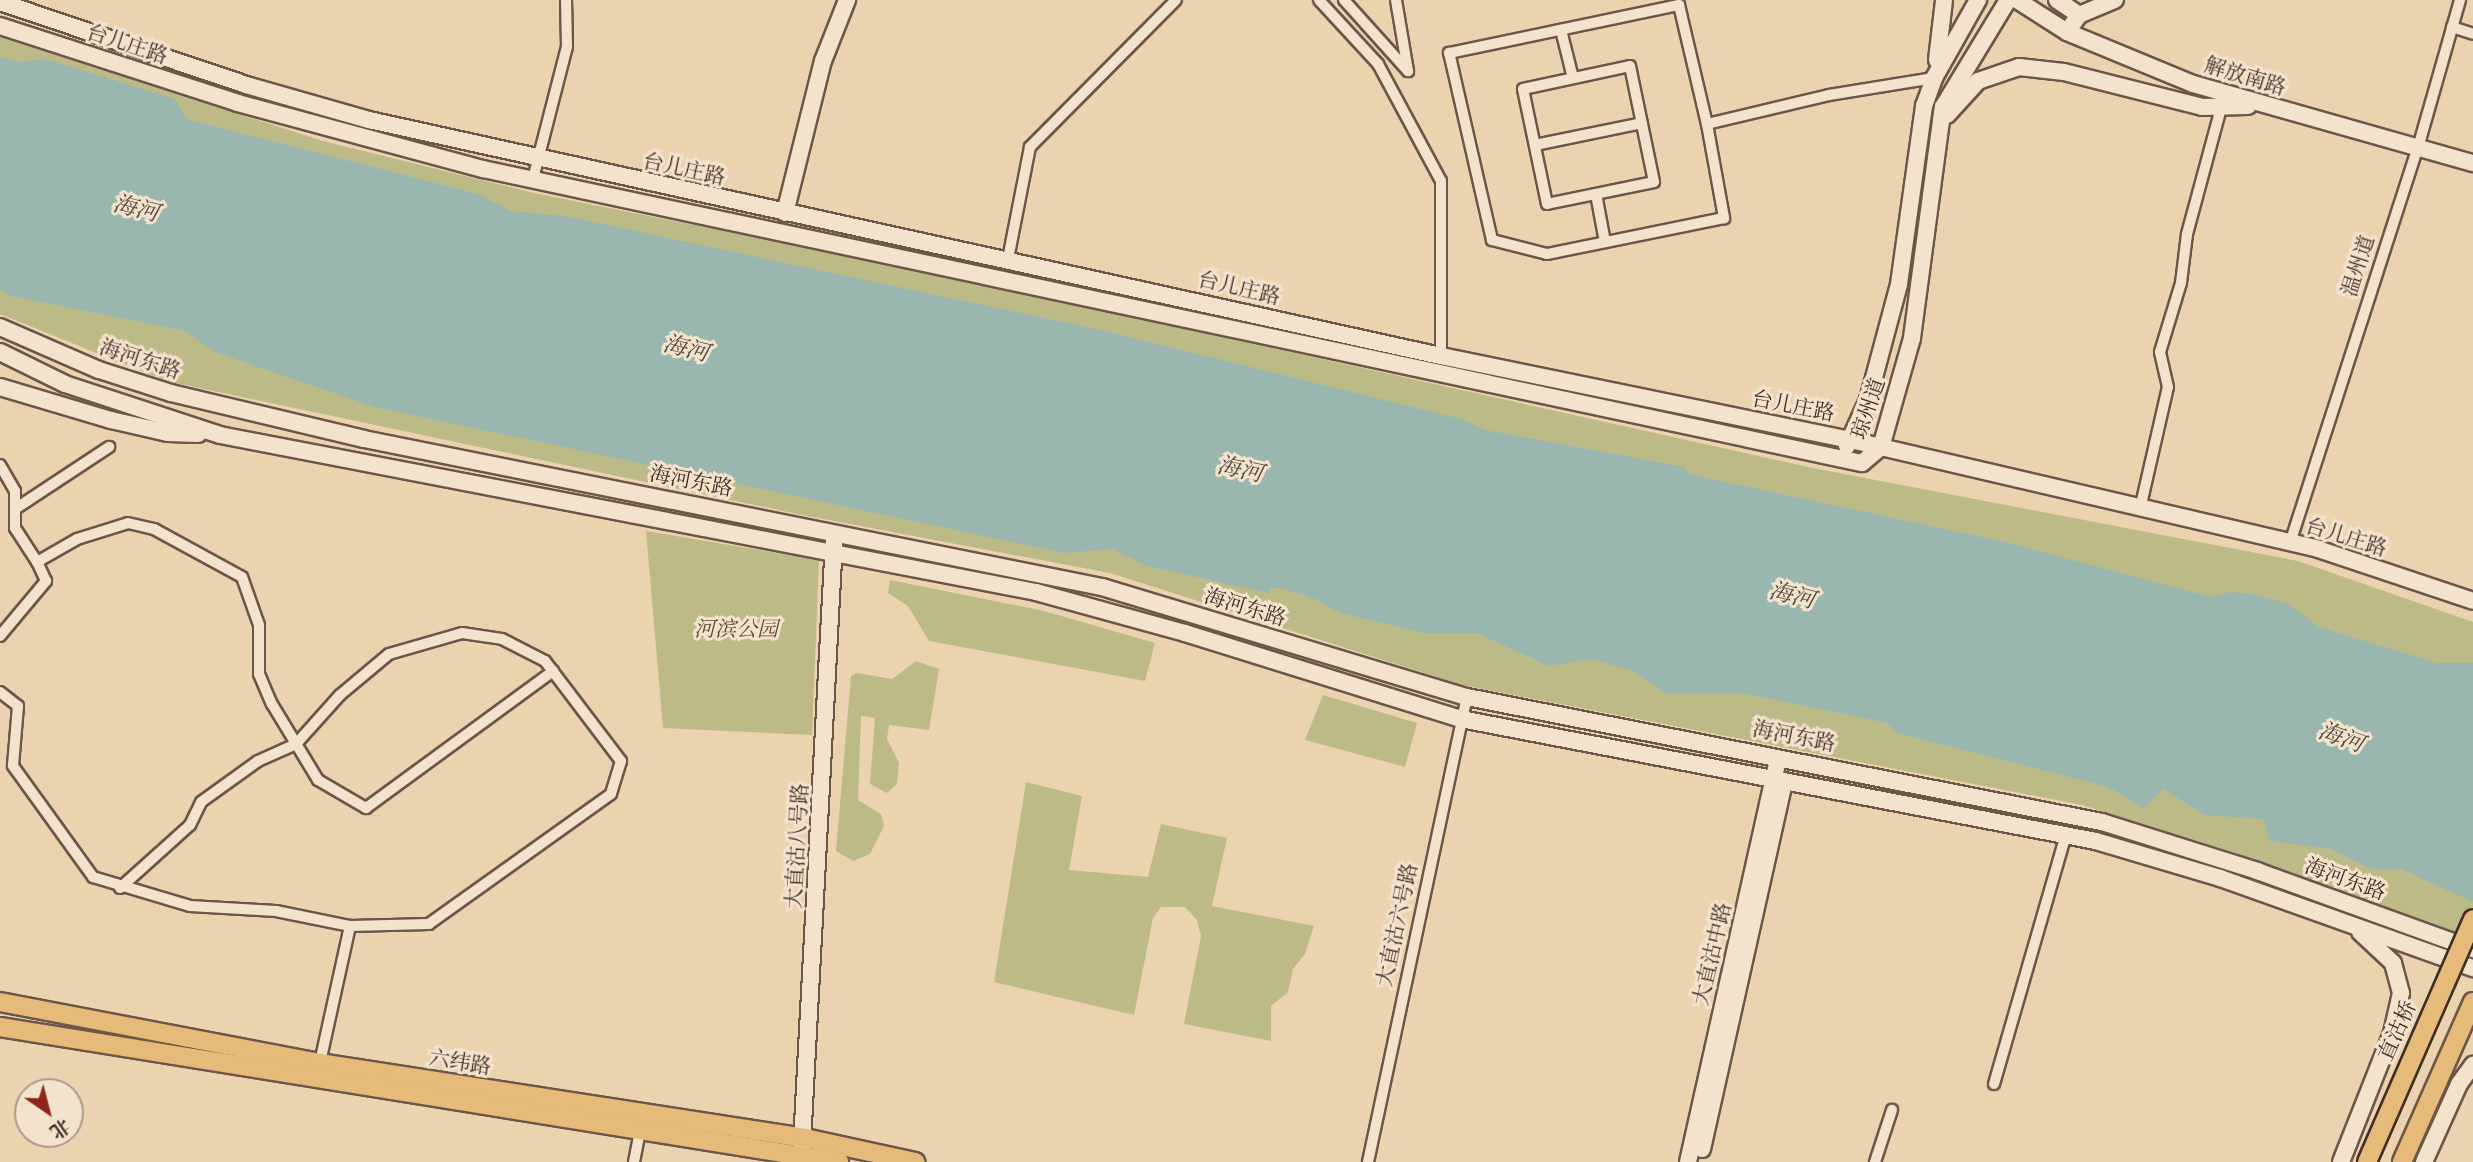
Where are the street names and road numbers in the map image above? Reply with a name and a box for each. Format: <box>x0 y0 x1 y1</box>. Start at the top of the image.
street label: 台儿庄路 <box>83 20 171 70</box>
street label: 解放南路 <box>2201 53 2289 101</box>
street label: 台儿庄路 <box>640 149 728 191</box>
street label: 温州道 <box>2337 232 2381 300</box>
street label: 台儿庄路 <box>1195 267 1283 311</box>
street label: 海河东路 <box>96 335 184 385</box>
street label: 琼州道 <box>1847 375 1891 443</box>
street label: 台儿庄路 <box>1749 387 1837 427</box>
street label: 海河东路 <box>647 462 735 502</box>
street label: 台儿庄路 <box>2302 514 2390 562</box>
street label: 海河东路 <box>1201 584 1289 632</box>
street label: 海河东路 <box>1750 717 1838 757</box>
street label: 大直沽八号路 <box>782 782 814 910</box>
street label: 海河东路 <box>2301 854 2389 906</box>
street label: 大直沽六号路 <box>1373 861 1423 989</box>
street label: 大直沽中路 <box>1689 900 1737 1008</box>
street label: 直沽桥 <box>2374 997 2422 1065</box>
street label: 六纬路 <box>427 1046 493 1080</box>

